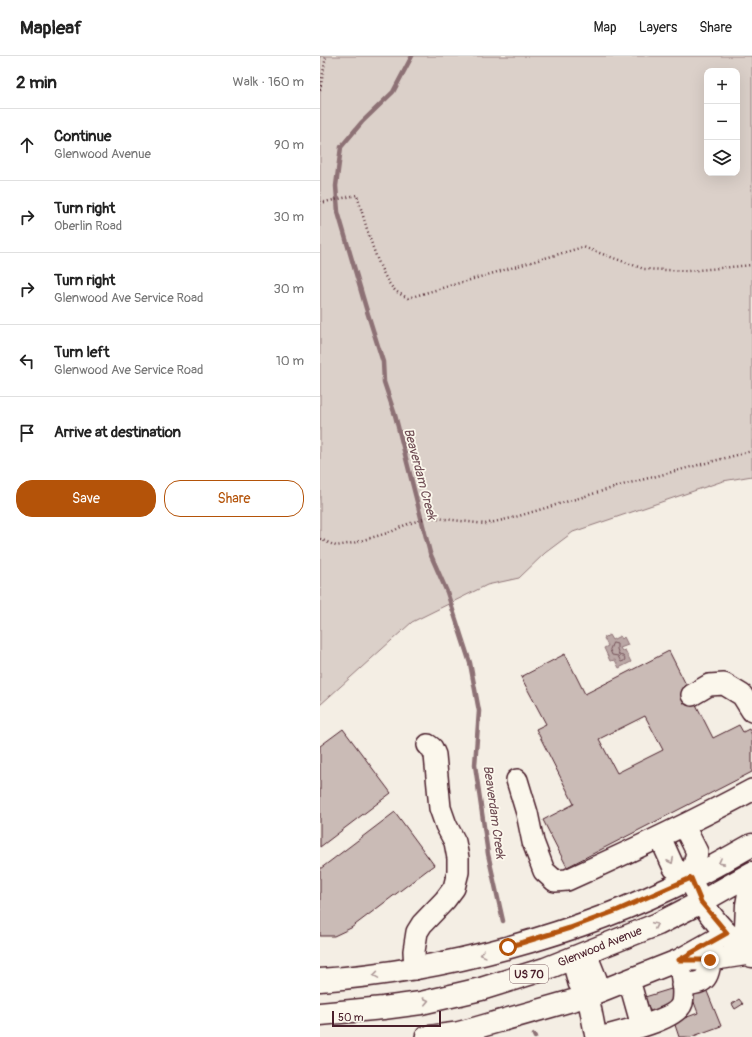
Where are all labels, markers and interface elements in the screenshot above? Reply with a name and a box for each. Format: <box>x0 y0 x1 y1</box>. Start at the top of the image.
text: Mapleaf <box>20 16 82 40</box>
text: Map <box>594 19 617 36</box>
text: Layers <box>639 19 677 36</box>
text: Share <box>699 19 732 36</box>
map controls <box>704 68 740 176</box>
button: + <box>704 68 740 104</box>
text: 2 min <box>16 72 57 93</box>
text: Walk · 160 m <box>233 74 304 90</box>
button: − <box>704 104 740 140</box>
text: Continue <box>54 127 112 146</box>
icon: ahead <box>16 134 38 156</box>
text: 90 m <box>274 137 304 153</box>
button: layers <box>704 140 740 176</box>
text: Glenwood Avenue <box>54 146 151 162</box>
text: Turn right <box>54 199 115 218</box>
icon: right <box>16 206 38 228</box>
text: 30 m <box>274 209 304 225</box>
text: Oberlin Road <box>54 218 122 234</box>
text: Turn right <box>54 271 115 290</box>
icon: right <box>16 278 38 300</box>
text: 30 m <box>274 281 304 297</box>
text: Glenwood Ave Service Road <box>54 290 203 306</box>
text: Turn left <box>54 343 110 362</box>
icon: left <box>16 350 38 372</box>
text: 10 m <box>276 353 304 369</box>
text: Glenwood Ave Service Road <box>54 362 203 378</box>
icon: arrive <box>16 422 38 444</box>
text: Arrive at destination <box>54 423 181 442</box>
water label: Beaverdam Creek <box>400 427 440 523</box>
button: Save <box>16 480 156 517</box>
button: Share <box>164 480 304 517</box>
water label: Beaverdam Creek <box>480 764 509 861</box>
one-way arrow <box>666 857 674 865</box>
one-way arrow <box>718 857 725 864</box>
one-way arrow <box>651 922 659 930</box>
street label: Glenwood Avenue <box>556 923 644 971</box>
route start <box>499 938 517 956</box>
one-way arrow <box>480 949 487 957</box>
route end <box>701 951 719 969</box>
road number: US 70 <box>510 965 548 983</box>
one-way arrow <box>373 970 379 979</box>
one-way arrow <box>423 998 429 1006</box>
scale bar <box>332 1009 441 1028</box>
text: 50 m <box>338 1011 364 1024</box>

